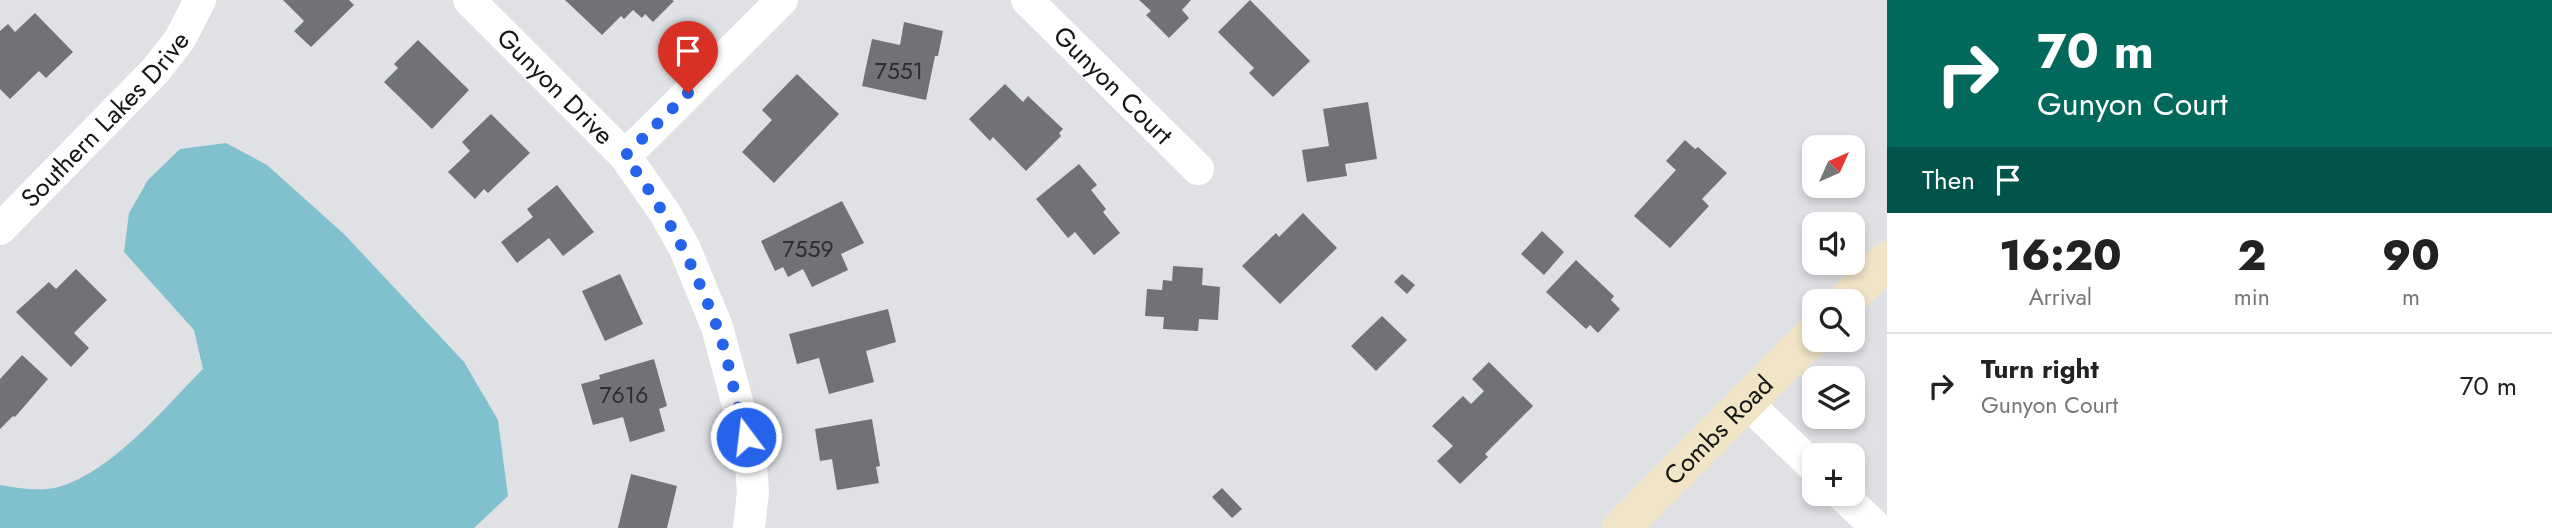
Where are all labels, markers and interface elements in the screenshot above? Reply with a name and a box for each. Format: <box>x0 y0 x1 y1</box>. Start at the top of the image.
text: 70 m <box>2037 16 2154 86</box>
street label: Gunyon Court <box>1045 17 1182 154</box>
street label: Gunyon Drive <box>488 19 622 153</box>
pin <box>658 21 718 93</box>
street label: Southern Lakes Drive <box>12 23 198 216</box>
icon: right <box>1922 28 2013 119</box>
icon: arrive <box>669 32 707 70</box>
house number: 7551 <box>875 54 923 88</box>
text: Gunyon Court <box>2037 81 2228 127</box>
north arrow <box>1802 135 1866 198</box>
map controls <box>1802 135 1865 506</box>
text: Then <box>1922 161 1975 199</box>
icon: arrive <box>1989 161 2027 199</box>
button: sound <box>1802 212 1865 275</box>
text: 16:20 <box>1999 225 2122 286</box>
text: 2 <box>2237 225 2266 286</box>
text: 90 <box>2382 225 2440 286</box>
house number: 7559 <box>782 232 834 266</box>
text: Arrival <box>2029 280 2092 314</box>
text: min <box>2234 280 2270 314</box>
text: m <box>2402 280 2420 314</box>
button: search <box>1802 289 1865 352</box>
text: Turn right <box>1981 350 2099 388</box>
button: layers <box>1802 366 1865 429</box>
street label: Combs Road <box>1655 367 1782 494</box>
icon: right <box>1922 367 1960 405</box>
text: 70 m <box>2460 367 2517 405</box>
house number: 7616 <box>600 378 648 412</box>
text: Gunyon Court <box>1981 388 2118 422</box>
position arrow <box>709 400 783 474</box>
button: + <box>1802 443 1865 506</box>

